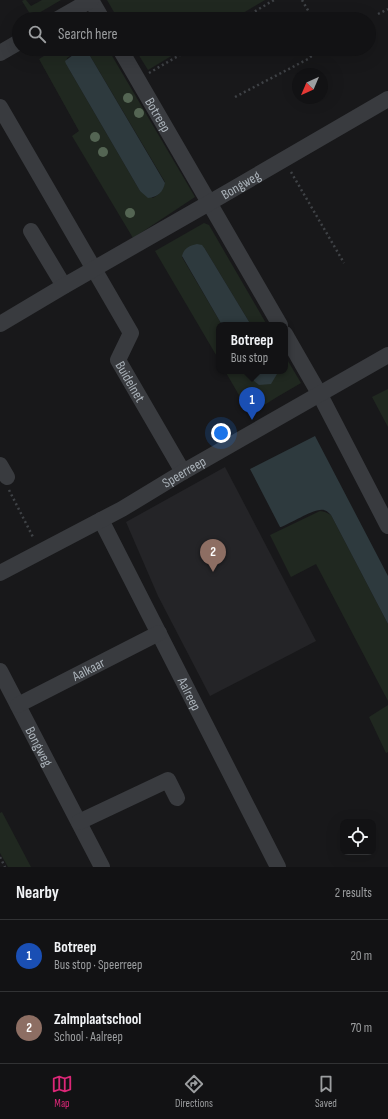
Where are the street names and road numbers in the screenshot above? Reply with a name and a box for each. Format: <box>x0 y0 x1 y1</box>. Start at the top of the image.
street label: Botreep <box>141 95 174 136</box>
street label: Bongweg <box>218 167 264 203</box>
street label: Buidelnet <box>111 358 149 405</box>
street label: Speerreep <box>159 453 209 492</box>
street label: Aalkaar <box>69 654 108 685</box>
street label: Aalreep <box>173 674 205 714</box>
street label: Bongweg <box>21 724 56 770</box>

